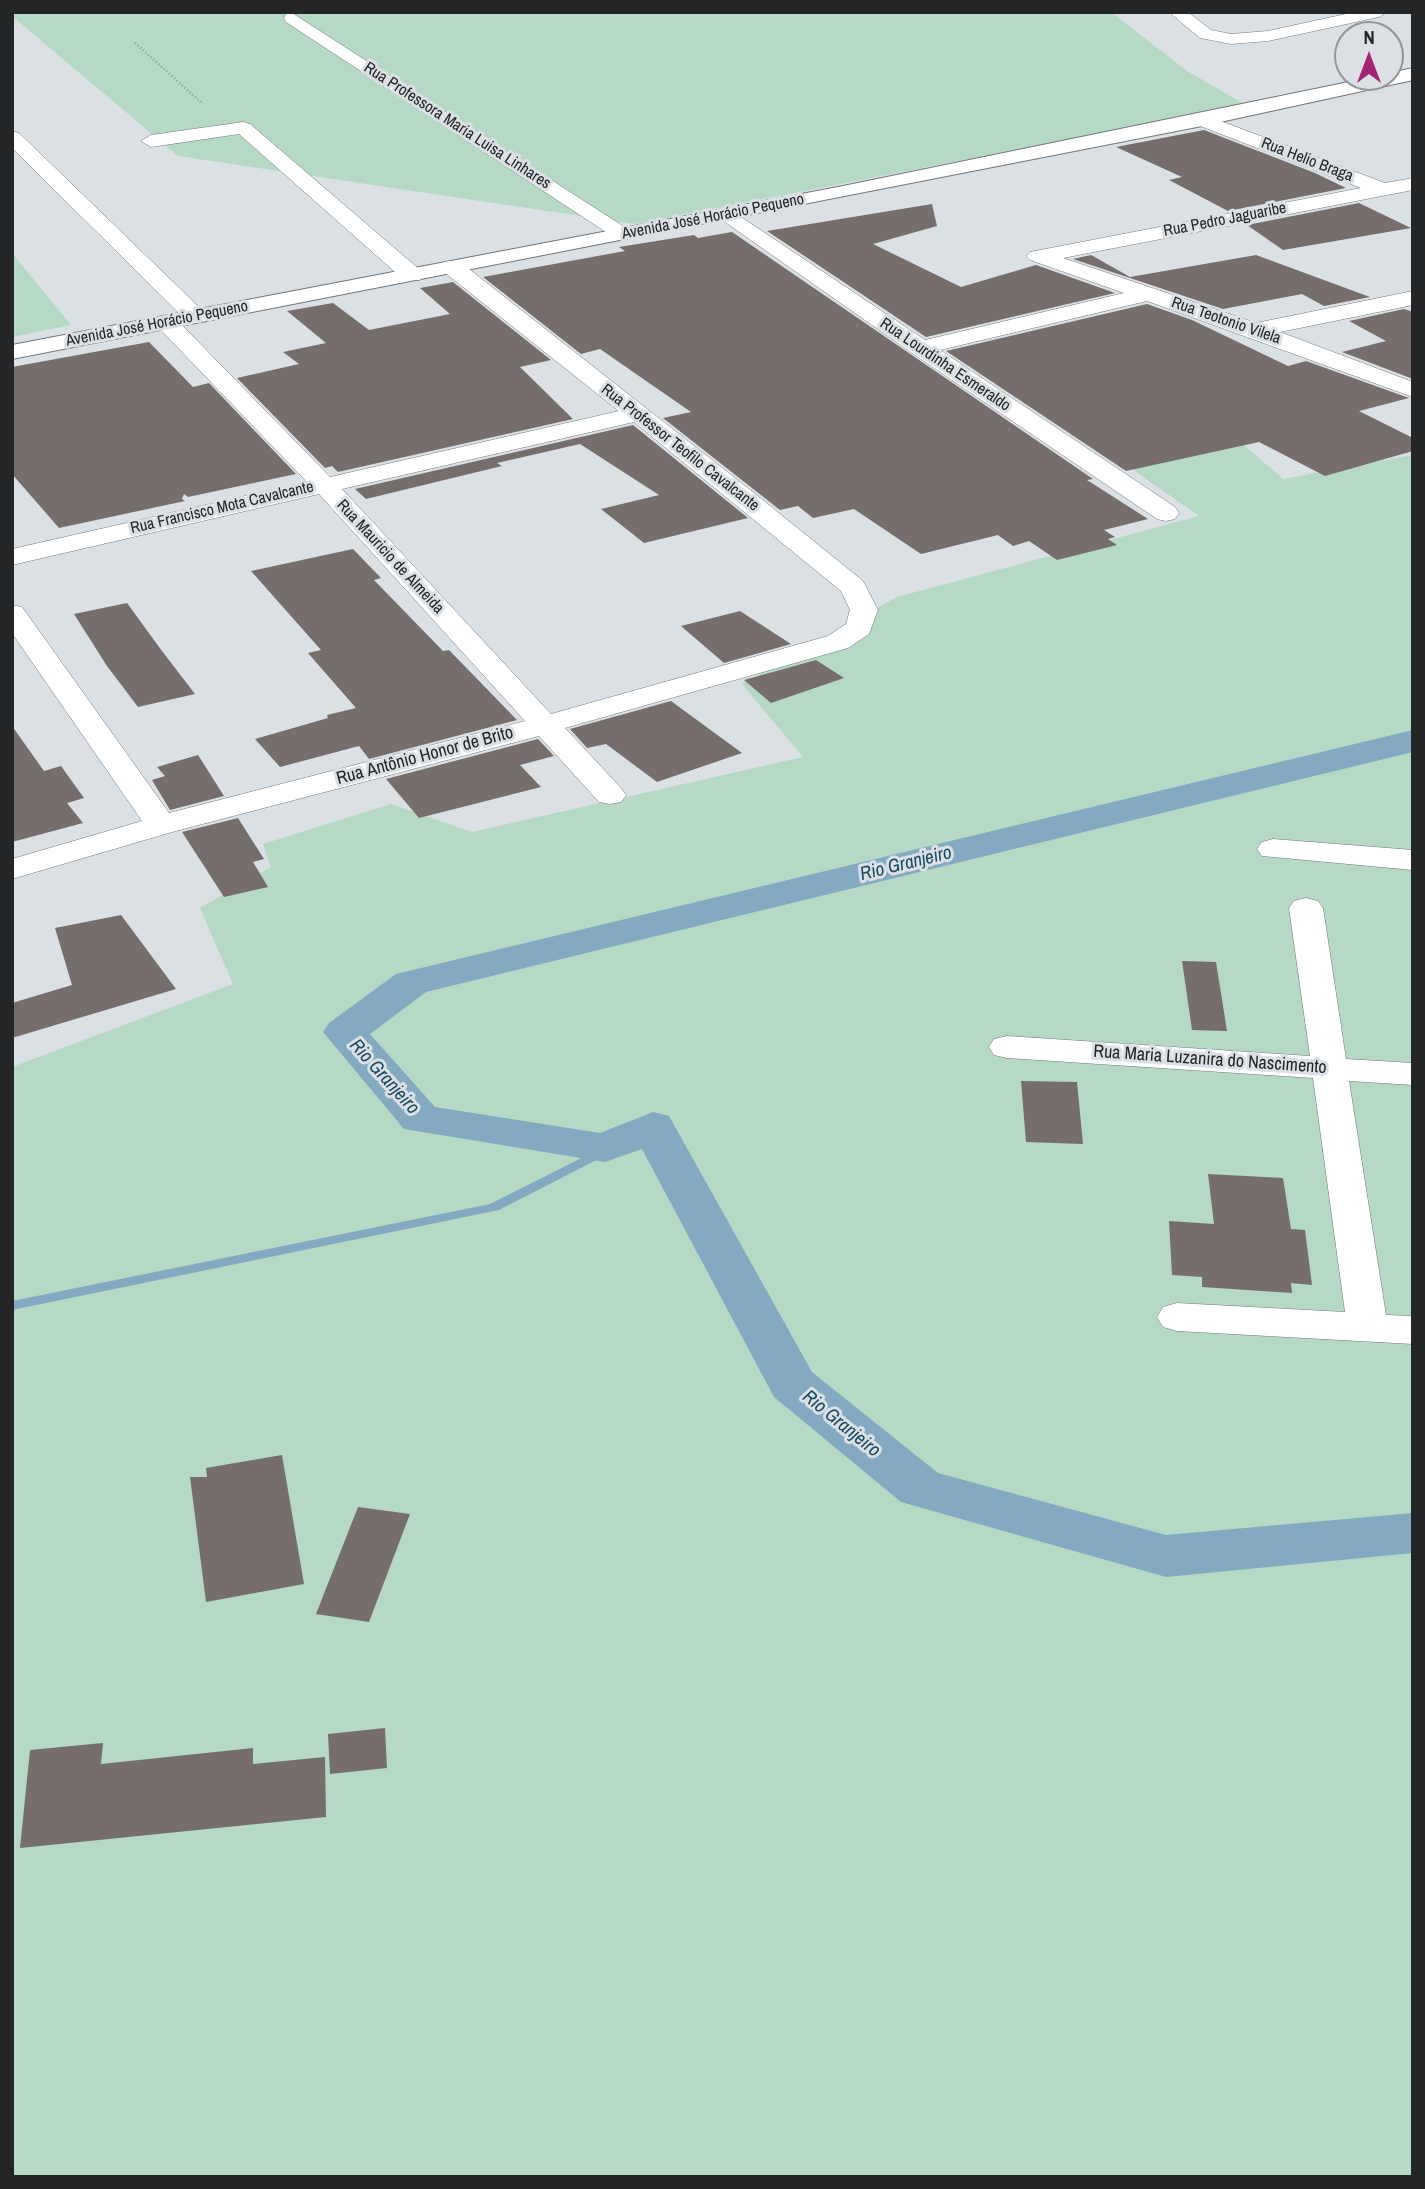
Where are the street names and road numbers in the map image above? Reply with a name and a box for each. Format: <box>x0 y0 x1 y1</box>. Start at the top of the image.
street label: Rua Professora Maria Luisa Linhares <box>360 58 554 194</box>
street label: Rua Helio Braga <box>1258 134 1356 186</box>
street label: Avenida José Horácio Pequeno <box>620 190 806 244</box>
street label: Rua Pedro Jaguaribe <box>1162 199 1288 241</box>
street label: Rua Teotonio Vilela <box>1169 293 1283 349</box>
street label: Avenida José Horácio Pequeno <box>64 297 250 351</box>
street label: Rua Lourdinha Esmeraldo <box>876 314 1014 416</box>
street label: Rua Professor Teofilo Cavalcante <box>597 380 763 516</box>
street label: Rua Francisco Mota Cavalcante <box>129 478 315 538</box>
street label: Rua Mauricio de Almeida <box>332 496 448 618</box>
street label: Rua Antônio Honor de Brito <box>334 722 516 790</box>
street label: Rua Maria Luzanira do Nascimento <box>1093 1041 1327 1079</box>

